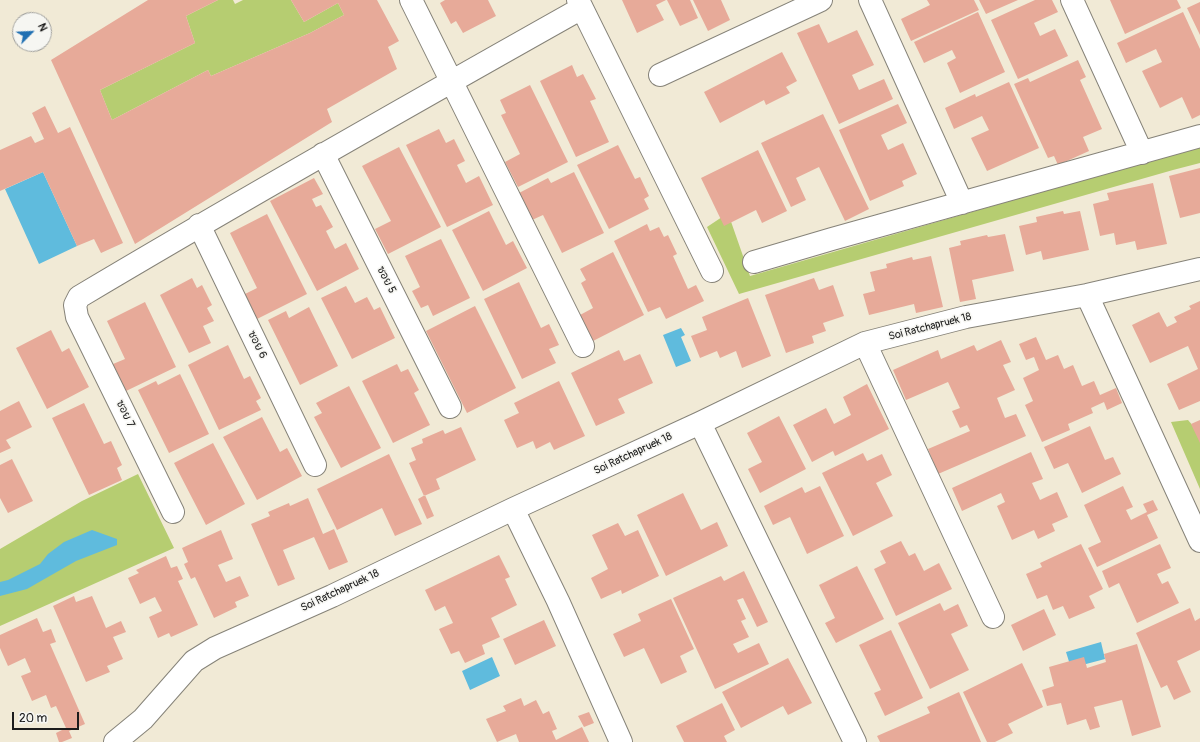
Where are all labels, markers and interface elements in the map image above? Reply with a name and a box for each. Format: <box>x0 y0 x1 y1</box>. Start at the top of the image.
north arrow <box>12 12 52 52</box>
text: N <box>35 21 50 33</box>
street label: ซอย 5 <box>374 264 398 296</box>
street label: Soi Ratchapruek 18 <box>887 310 973 344</box>
street label: ซอย 6 <box>245 329 269 361</box>
street label: ซอย 7 <box>113 398 137 430</box>
street label: Soi Ratchapruek 18 <box>592 430 674 478</box>
street label: Soi Ratchapruek 18 <box>299 567 381 615</box>
scale bar <box>14 704 81 730</box>
text: 20 m <box>19 711 47 726</box>

